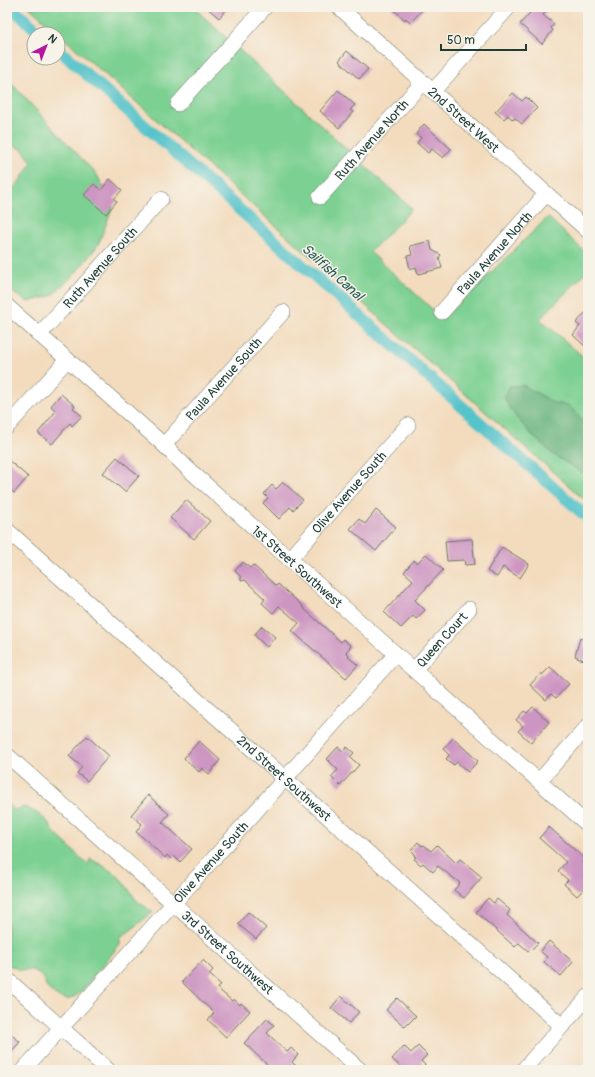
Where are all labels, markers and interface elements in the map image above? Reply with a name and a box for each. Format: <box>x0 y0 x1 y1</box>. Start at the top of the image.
north arrow <box>26 26 66 66</box>
scale bar <box>441 26 526 52</box>
text: N <box>45 32 60 47</box>
text: 50 m <box>447 33 475 48</box>
street label: 2nd Street West <box>424 84 503 157</box>
street label: Ruth Avenue North <box>332 97 412 184</box>
street label: Paula Avenue North <box>454 208 536 298</box>
street label: Ruth Avenue South <box>60 224 141 312</box>
water label: Sailfish Canal <box>298 240 368 306</box>
street label: Paula Avenue South <box>183 334 265 424</box>
street label: Olive Avenue South <box>309 448 390 537</box>
street label: 1st Street Southwest <box>248 522 346 612</box>
street label: Queen Court <box>413 609 472 671</box>
street label: 2nd Street Southwest <box>233 732 335 825</box>
street label: Olive Avenue South <box>170 818 252 907</box>
street label: 3rd Street Southwest <box>178 908 277 998</box>

